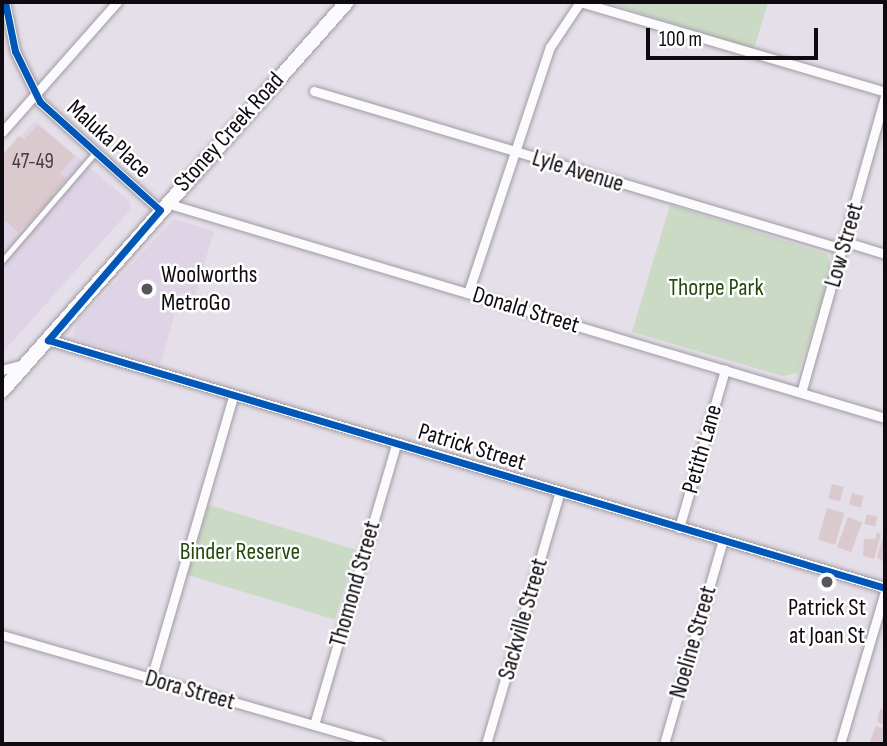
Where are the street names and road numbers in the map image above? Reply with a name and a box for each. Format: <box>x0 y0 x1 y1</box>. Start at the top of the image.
street label: Stoney Creek Road <box>168 66 290 198</box>
street label: Maluka Place <box>61 94 157 184</box>
street label: Lyle Avenue <box>529 143 627 199</box>
street label: Low Street <box>818 200 870 290</box>
street label: Donald Street <box>469 280 583 340</box>
street label: Petith Lane <box>676 401 728 497</box>
street label: Patrick Street <box>415 417 529 477</box>
street label: Thomond Street <box>323 518 387 650</box>
street label: Sackville Street <box>492 555 554 683</box>
street label: Noeline Street <box>663 582 723 702</box>
street label: Dora Street <box>142 663 238 717</box>

